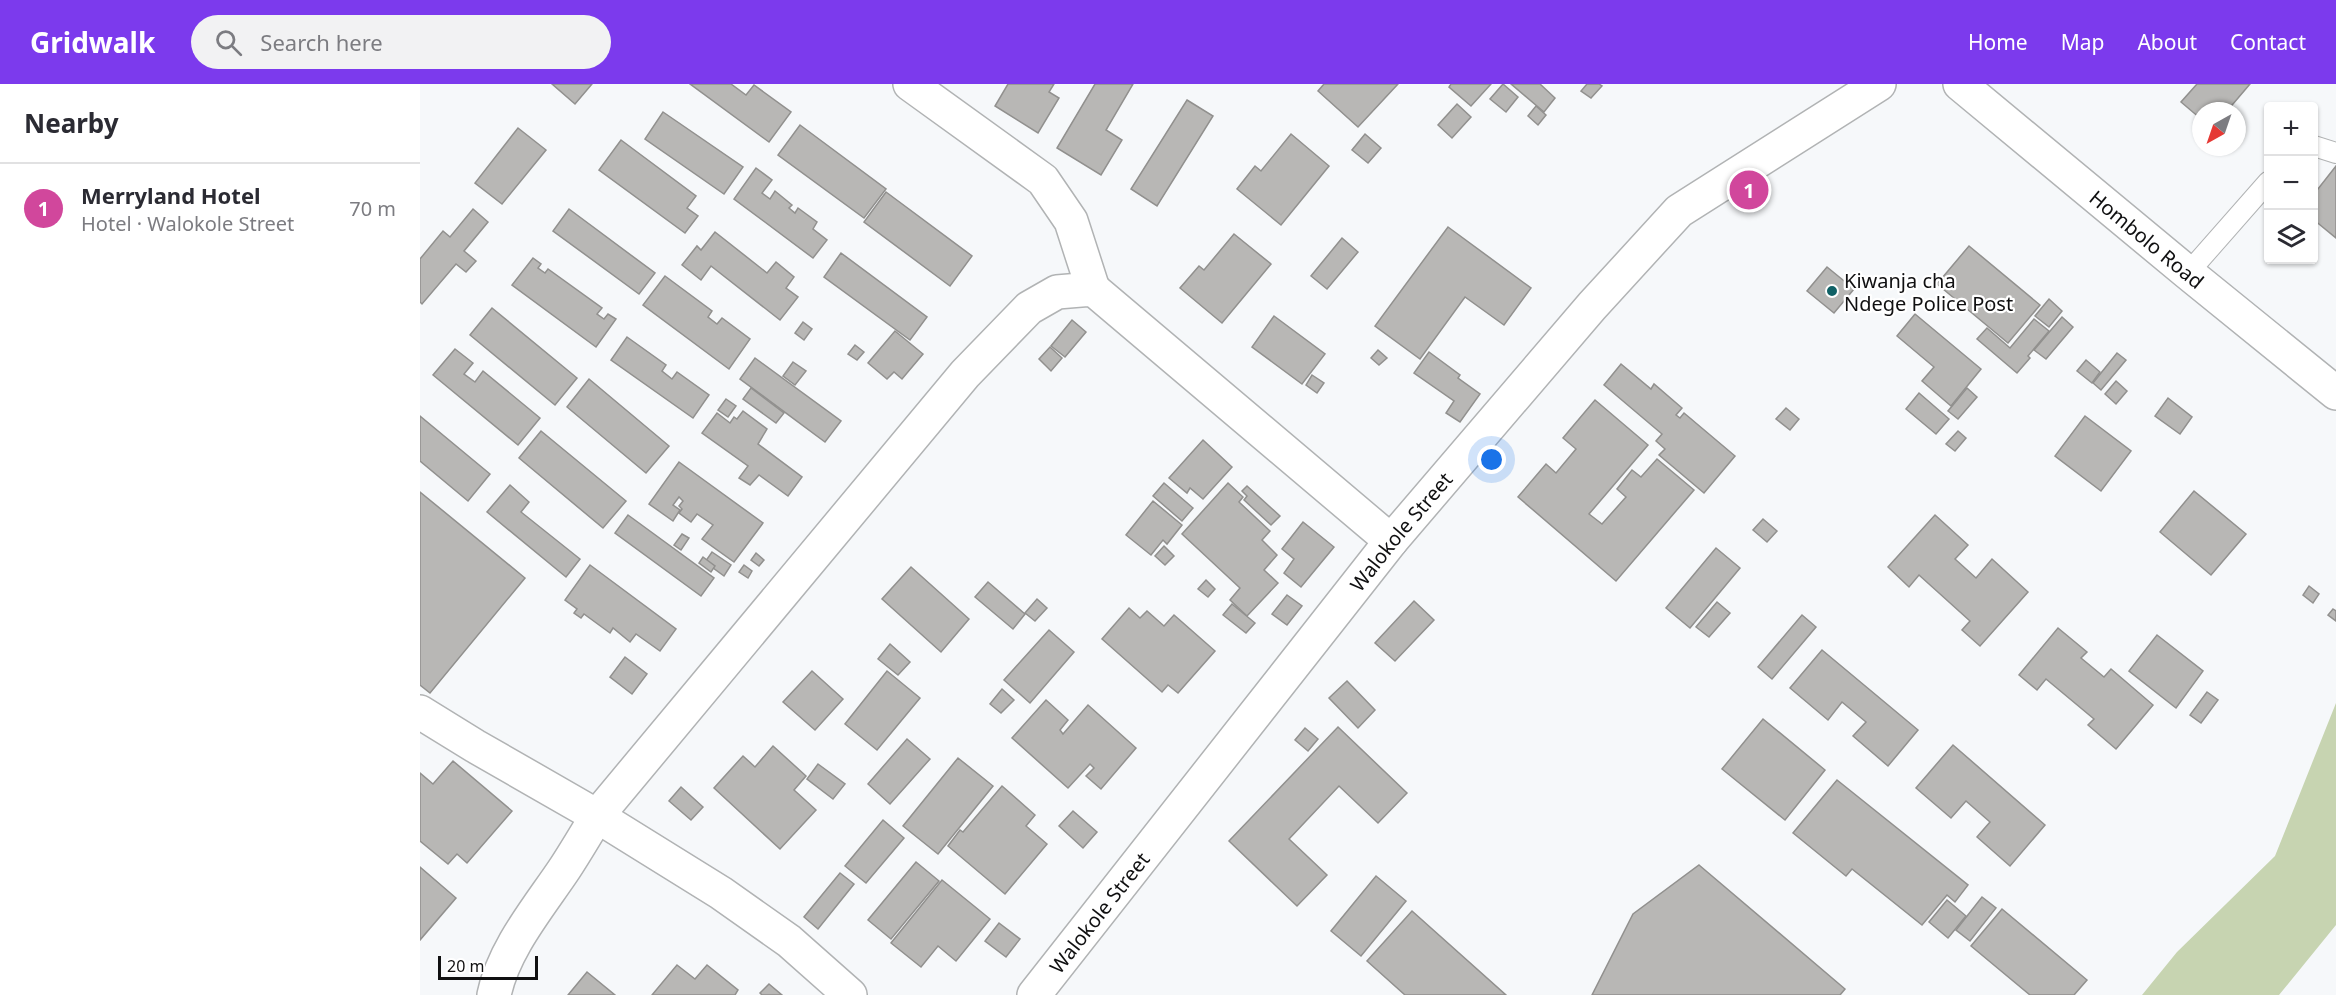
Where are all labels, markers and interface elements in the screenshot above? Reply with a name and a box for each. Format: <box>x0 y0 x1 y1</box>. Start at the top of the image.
search box <box>191 15 611 69</box>
text: Gridwalk <box>30 23 155 61</box>
icon: search <box>212 26 245 59</box>
text: Search here <box>260 27 383 57</box>
text: Home <box>1968 28 2028 56</box>
text: Map <box>2061 28 2104 56</box>
text: About <box>2137 28 2197 56</box>
text: Contact <box>2230 28 2306 56</box>
north arrow <box>2192 102 2246 156</box>
map controls <box>2264 102 2318 264</box>
button: + <box>2264 102 2318 156</box>
text: Nearby <box>24 105 119 141</box>
button: − <box>2264 156 2318 210</box>
pin: 1 <box>1730 168 1768 212</box>
text: Merryland Hotel <box>81 180 261 210</box>
street label: Hombolo Road <box>2084 184 2210 294</box>
text: 1 <box>38 195 49 222</box>
text: 70 m <box>349 195 396 222</box>
text: Hotel · Walokole Street <box>81 210 294 237</box>
button: layers <box>2264 210 2318 264</box>
place label: Kiwanja cha Ndege Police Post <box>1844 267 2013 317</box>
marker: Kiwanja cha Ndege Police Post <box>1825 284 1839 298</box>
your location <box>1477 445 1506 474</box>
street label: Walokole Street <box>1343 466 1458 597</box>
street label: Walokole Street <box>1043 846 1155 979</box>
scale bar <box>438 953 538 980</box>
text: 20 m <box>447 955 484 977</box>

